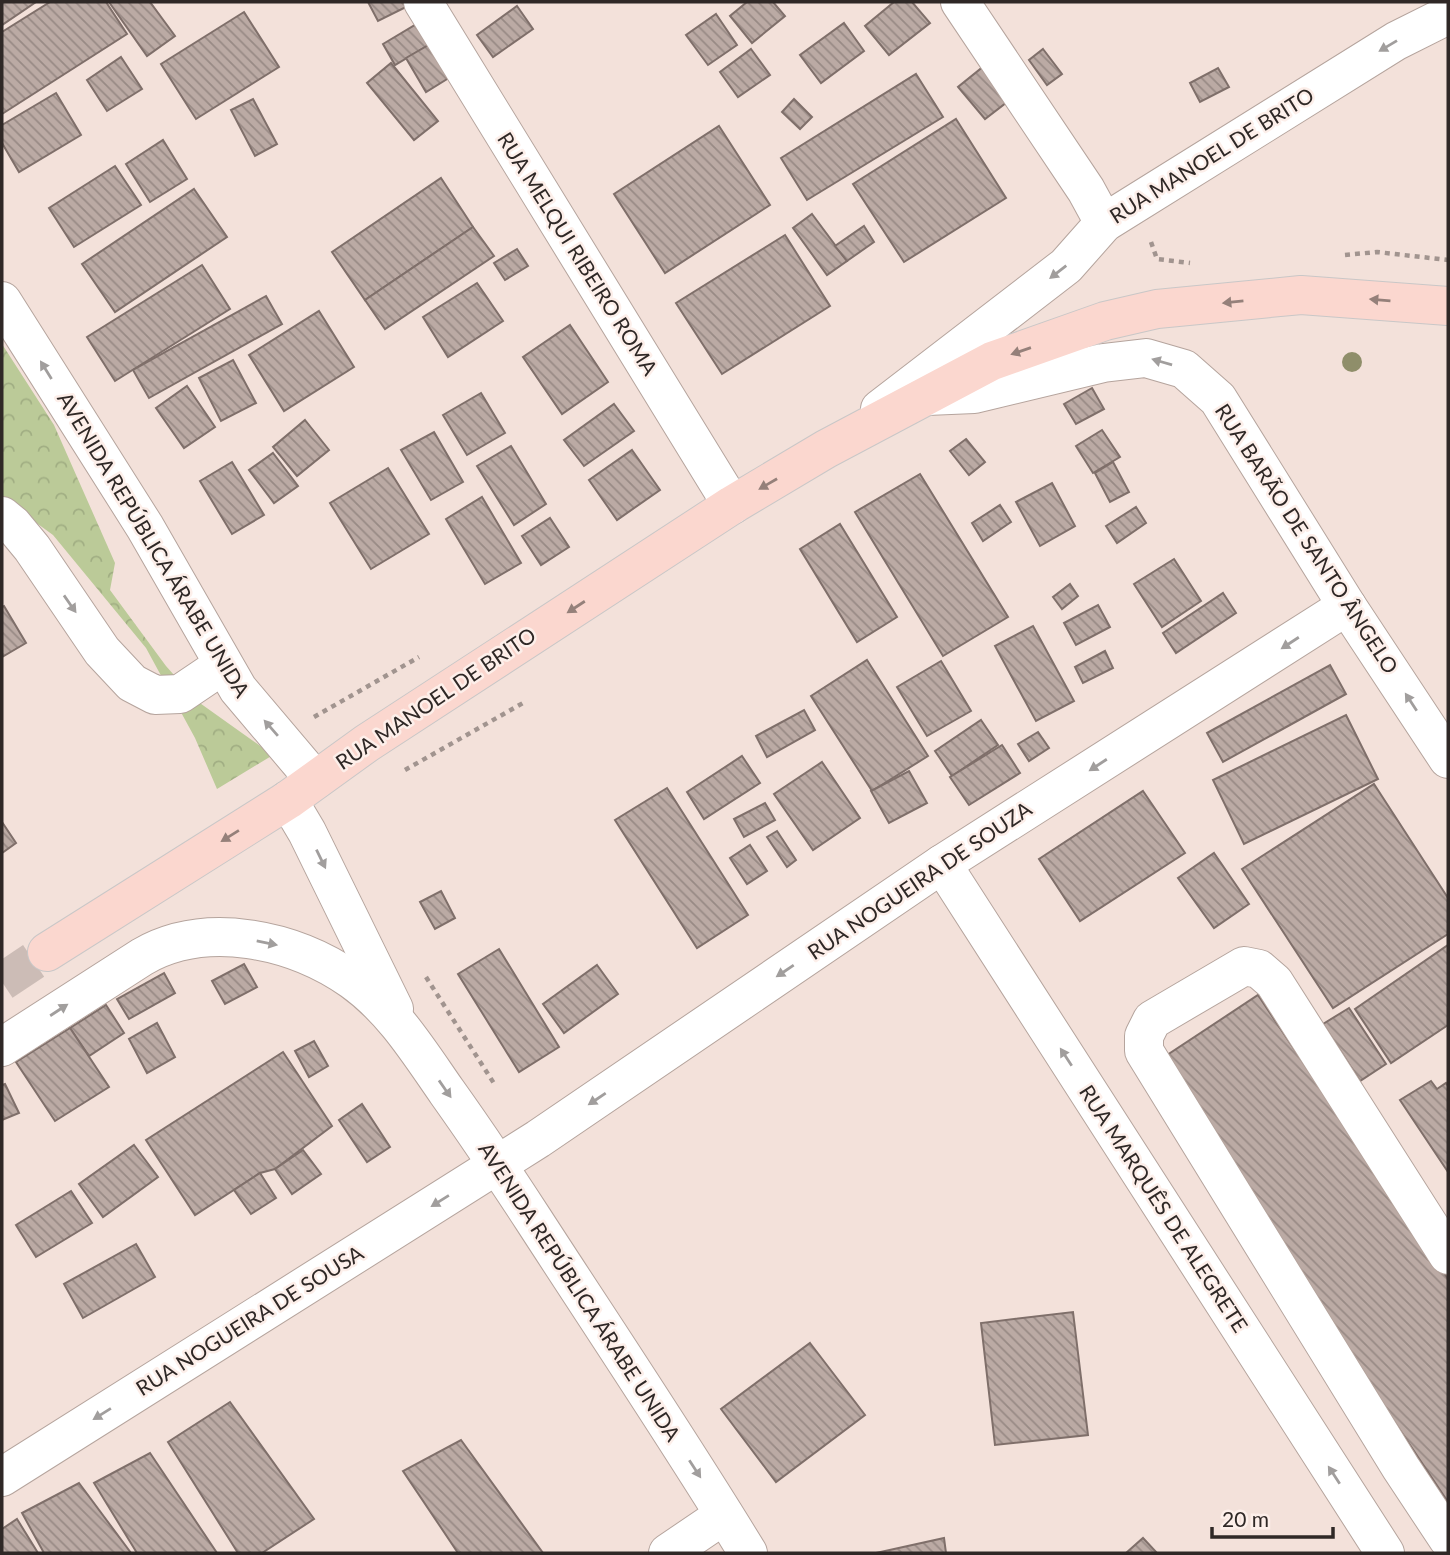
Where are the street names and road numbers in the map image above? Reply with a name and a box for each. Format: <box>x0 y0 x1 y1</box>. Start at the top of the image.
street label: RUA MANOEL DE BRITO <box>1105 82 1318 228</box>
street label: RUA MELQUI RIBEIRO ROMA <box>493 127 664 380</box>
street label: AVENIDA REPÚBLICA ÁRABE UNIDA <box>53 387 256 702</box>
street label: RUA BARÃO DE SANTO ÂNGELO <box>1211 399 1404 678</box>
street label: RUA MANOEL DE BRITO <box>330 621 540 774</box>
street label: RUA NOGUEIRA DE SOUZA <box>802 795 1037 964</box>
street label: RUA MARQUÊS DE ALEGRETE <box>1075 1080 1254 1336</box>
street label: AVENIDA REPÚBLICA ÁRABE UNIDA <box>474 1137 687 1446</box>
street label: RUA NOGUEIRA DE SOUSA <box>131 1239 368 1400</box>

